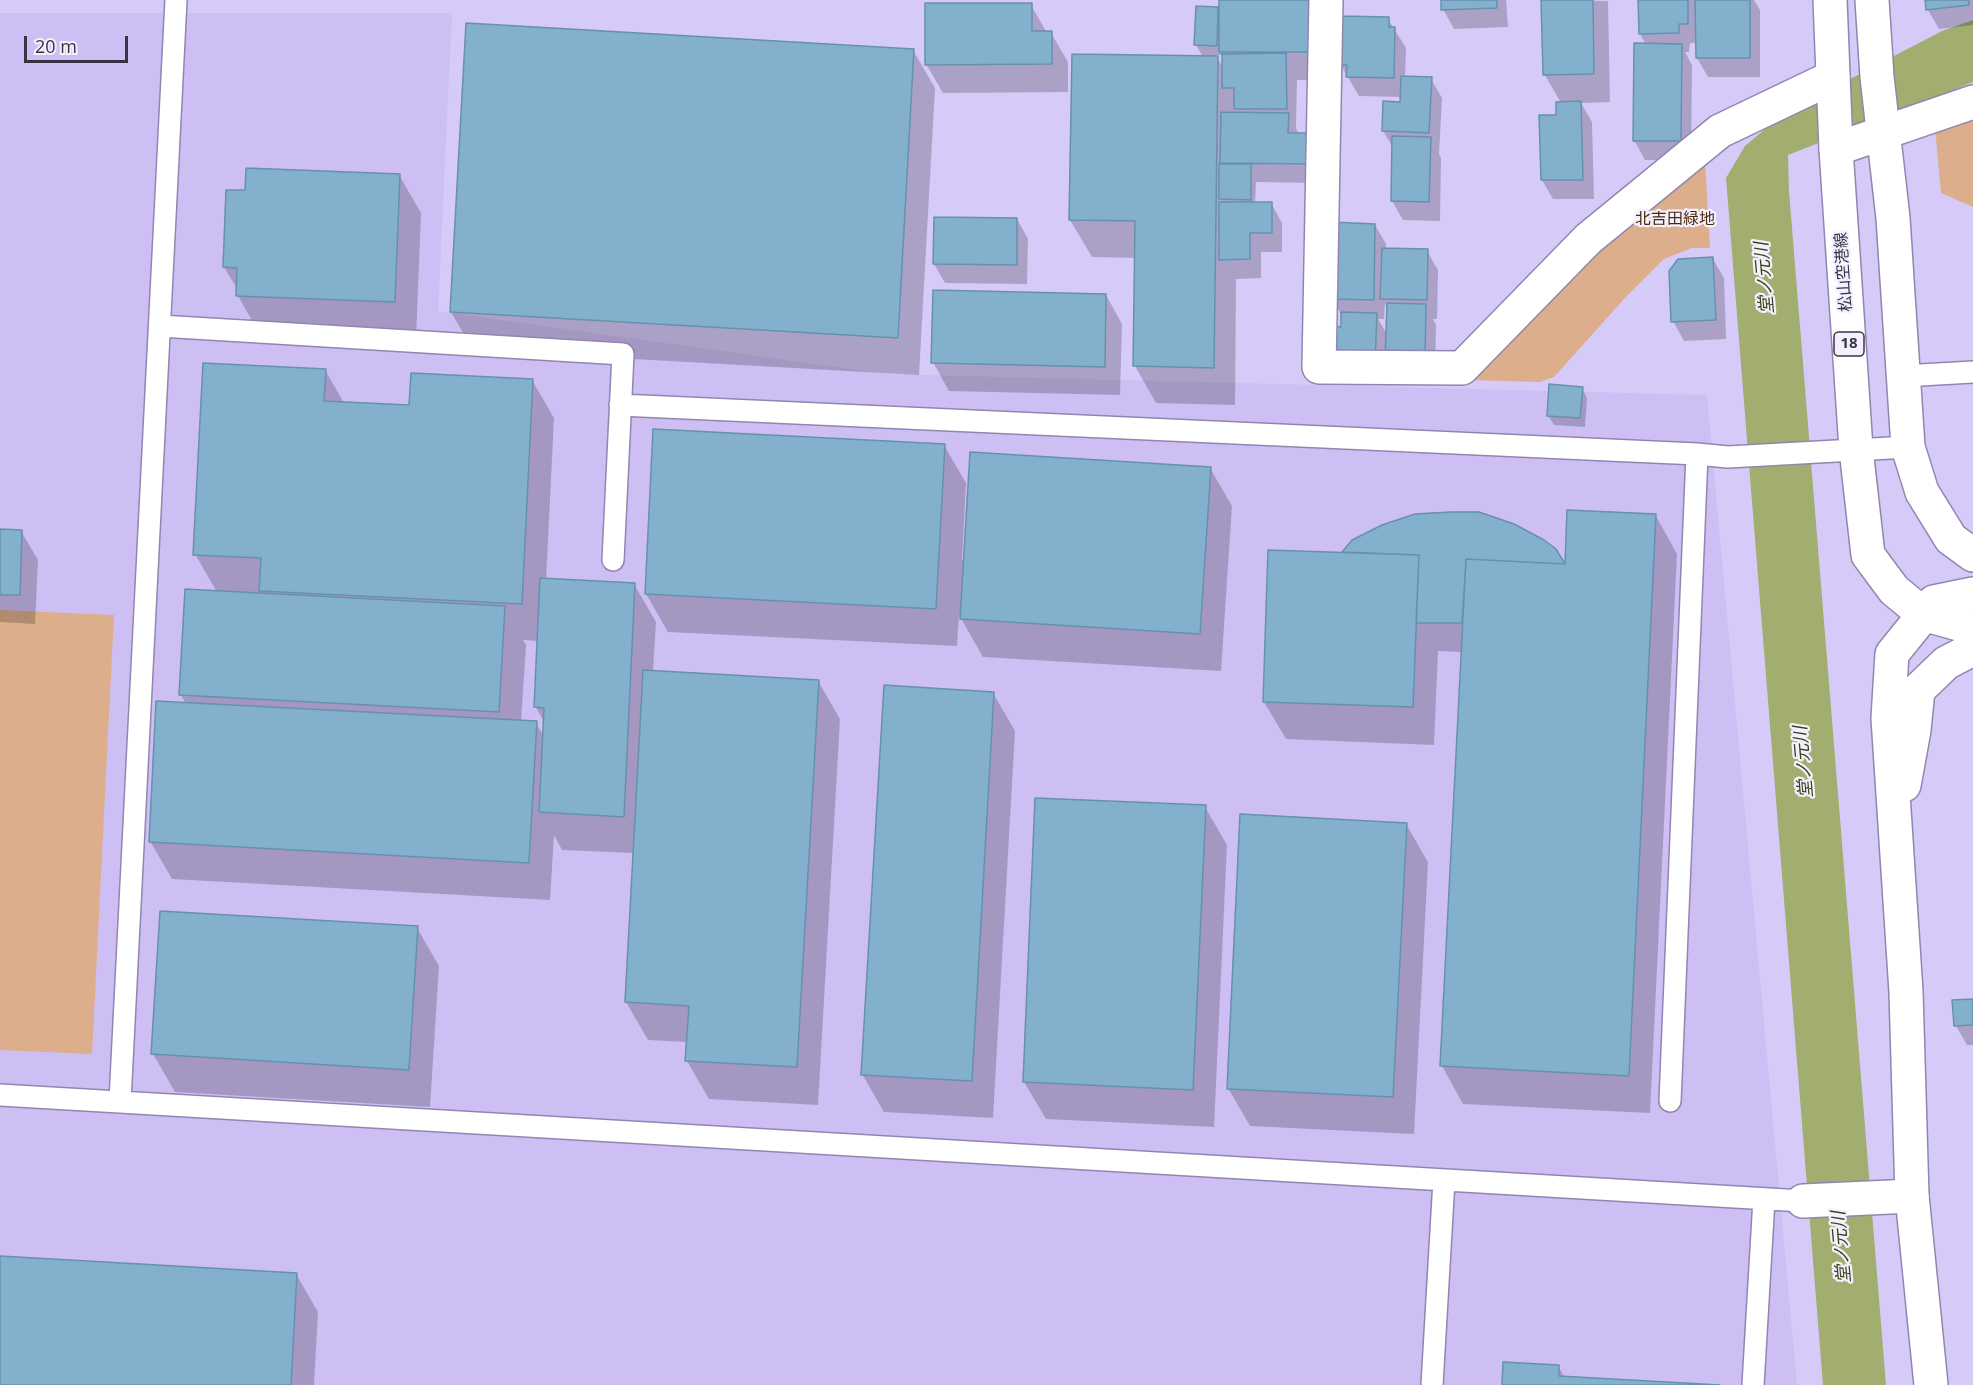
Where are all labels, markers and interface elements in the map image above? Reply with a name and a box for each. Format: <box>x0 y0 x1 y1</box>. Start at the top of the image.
scale bar <box>27 24 130 62</box>
text: 20 m <box>35 34 77 58</box>
park label: 北吉田緑地 <box>1635 209 1715 229</box>
street label: 松山空港線 <box>1832 231 1856 313</box>
water label: 堂ノ元川 <box>1751 241 1779 315</box>
road number: 18 <box>1834 332 1864 356</box>
water label: 堂ノ元川 <box>1790 725 1818 799</box>
water label: 堂ノ元川 <box>1828 1210 1856 1284</box>

